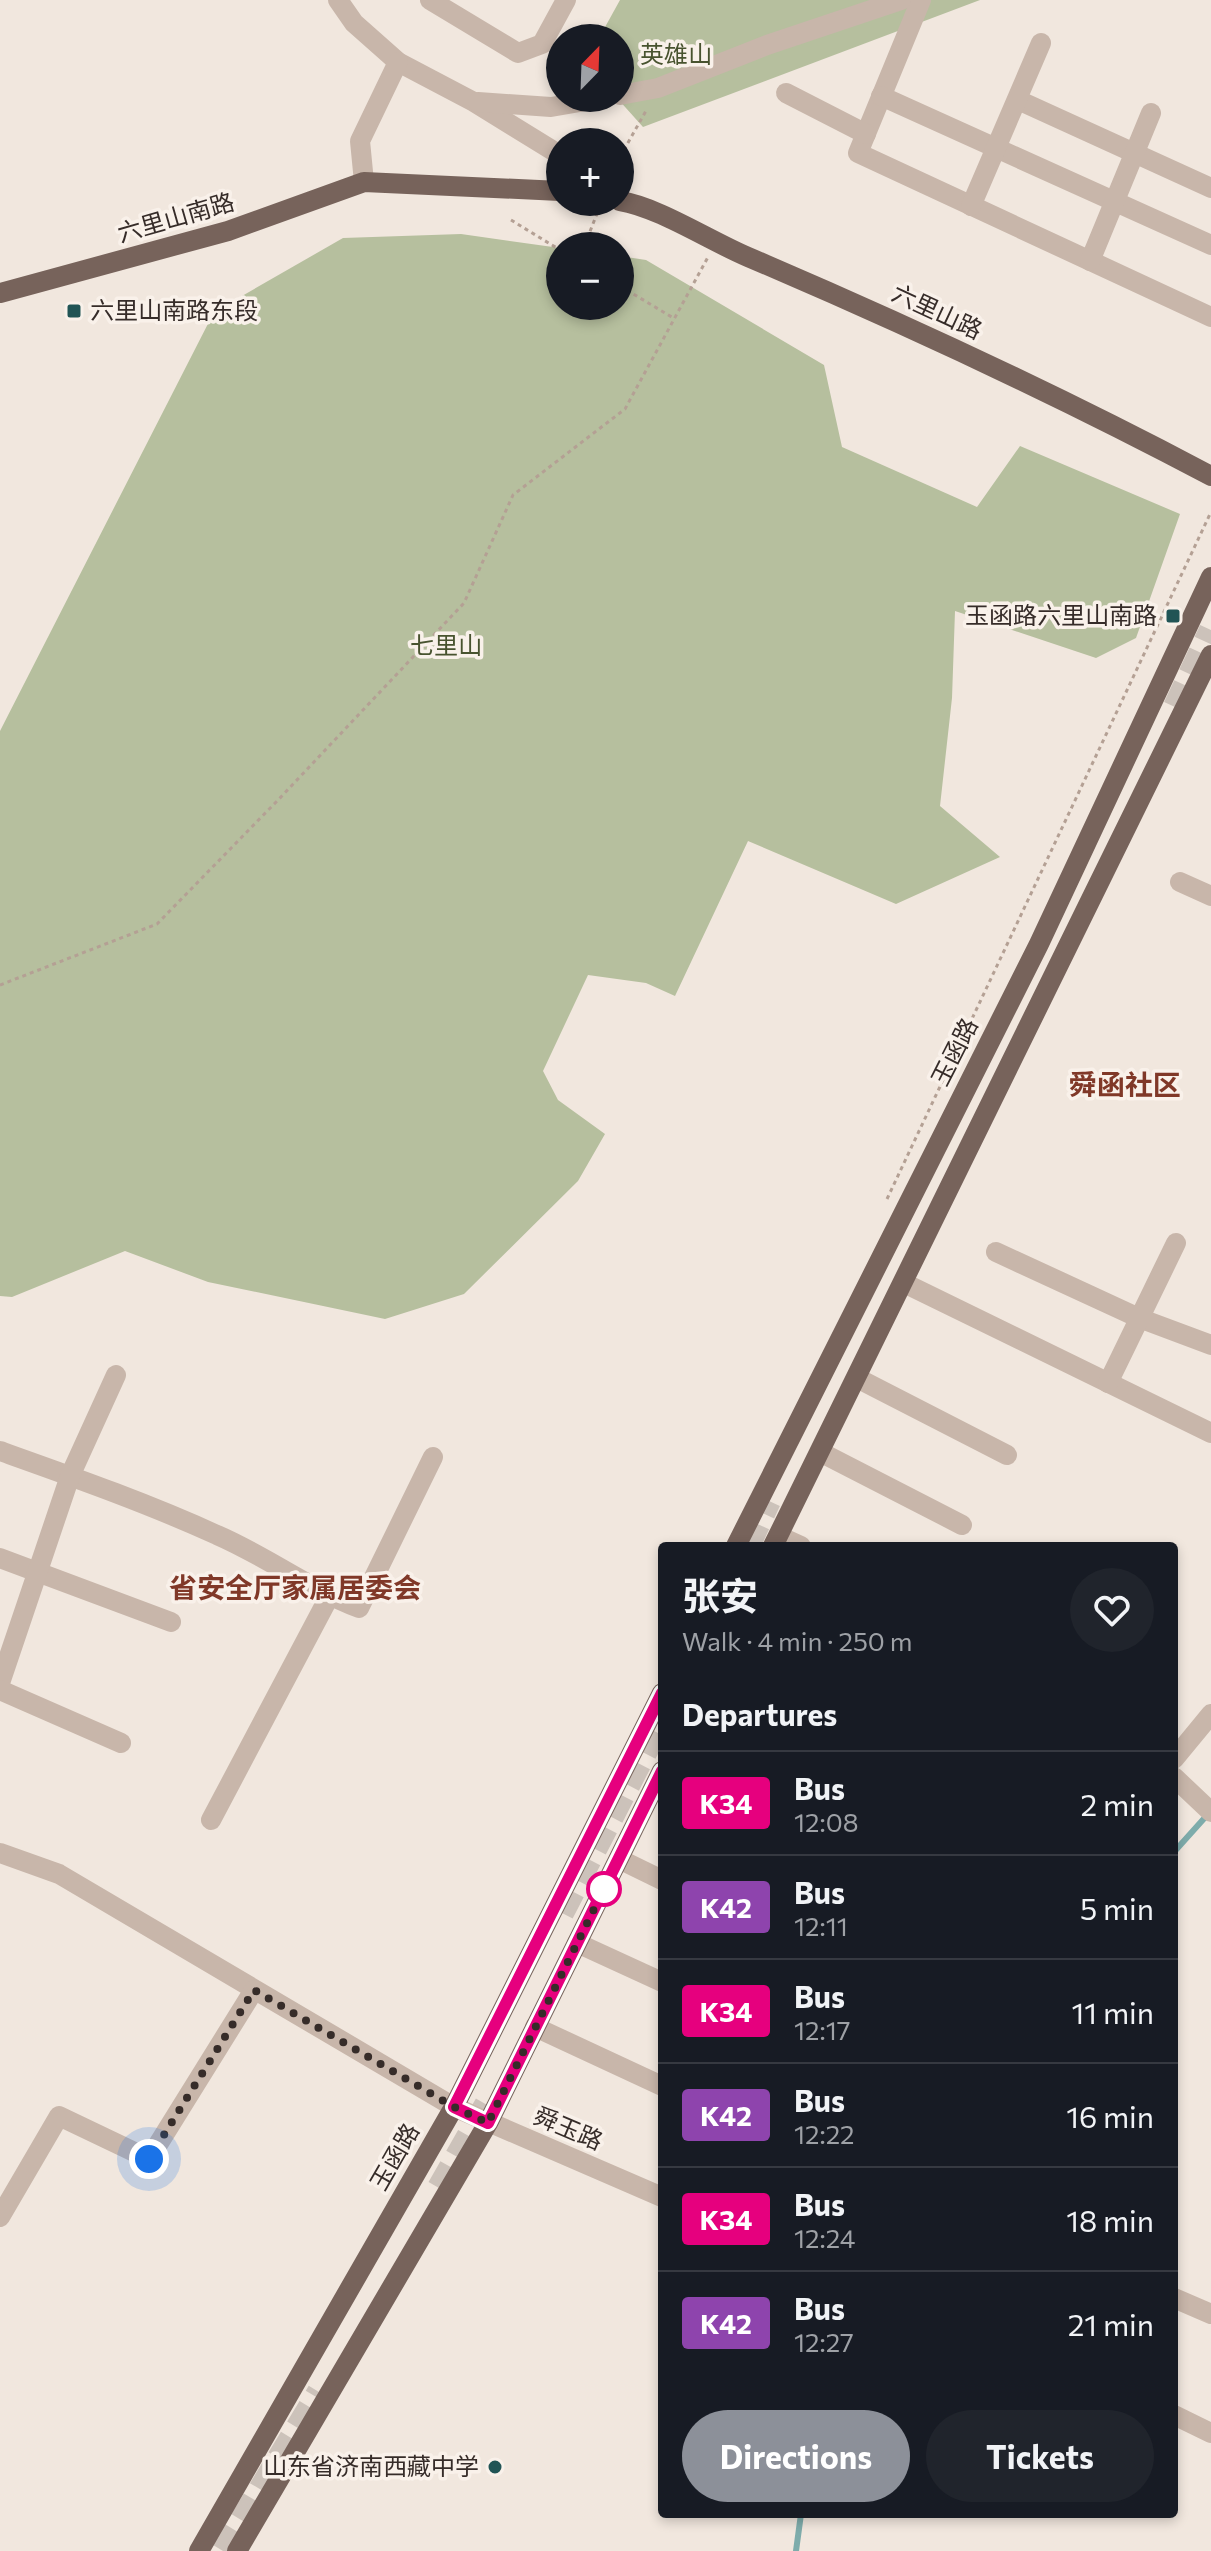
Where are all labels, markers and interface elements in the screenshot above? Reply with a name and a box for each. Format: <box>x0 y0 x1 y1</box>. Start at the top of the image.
north arrow <box>546 24 634 112</box>
map controls <box>546 24 634 320</box>
park label: 英雄山 <box>640 39 712 68</box>
button: + <box>546 128 634 216</box>
street label: 六里山南路 <box>114 186 237 247</box>
button: − <box>546 232 634 320</box>
street label: 六里山路 <box>888 277 987 344</box>
place label: 六里山南路东段 <box>90 295 258 324</box>
marker: 六里山南路东段 <box>65 302 83 320</box>
place label: 玉函路六里山南路 <box>965 600 1157 629</box>
marker: 玉函路六里山南路 <box>1164 607 1182 625</box>
park label: 七里山 <box>410 630 482 659</box>
street label: 玉函路 <box>924 1013 983 1090</box>
district label: 舜函社区 <box>1069 1067 1181 1101</box>
button: heart <box>1070 1568 1154 1652</box>
district label: 省安全厅家属居委会 <box>169 1570 421 1604</box>
text: 张安 <box>682 1571 758 1618</box>
text: Walk · 4 min · 250 m <box>682 1625 912 1656</box>
text: Departures <box>682 1695 837 1732</box>
text: Bus <box>794 1769 845 1806</box>
text: 2 min <box>1081 1785 1154 1822</box>
text: K34 <box>699 1786 753 1820</box>
text: 12:08 <box>794 1806 858 1837</box>
unlabelled marker <box>587 1872 621 1906</box>
text: Bus <box>794 1873 845 1910</box>
text: 5 min <box>1080 1889 1154 1926</box>
text: K42 <box>700 1890 752 1924</box>
text: 12:11 <box>794 1910 848 1941</box>
text: Bus <box>794 1977 845 2014</box>
text: 11 min <box>1072 1993 1154 2030</box>
text: K34 <box>699 1994 753 2028</box>
text: 12:17 <box>794 2014 851 2045</box>
text: Bus <box>794 2081 845 2118</box>
text: 16 min <box>1066 2097 1154 2134</box>
text: K42 <box>700 2098 752 2132</box>
street label: 舜玉路 <box>530 2100 607 2155</box>
street label: 玉函路 <box>363 2118 424 2195</box>
text: 12:22 <box>794 2118 855 2149</box>
your location <box>129 2139 169 2179</box>
text: Bus <box>794 2185 845 2222</box>
text: 18 min <box>1066 2201 1154 2238</box>
text: K34 <box>699 2202 753 2236</box>
text: 12:24 <box>794 2222 855 2253</box>
text: Bus <box>794 2289 845 2326</box>
text: 21 min <box>1068 2305 1154 2342</box>
text: K42 <box>700 2306 752 2340</box>
text: 12:27 <box>794 2326 854 2357</box>
button: Directions <box>682 2410 910 2502</box>
button: Tickets <box>926 2410 1154 2502</box>
place label: 山东省济南西藏中学 <box>263 2451 479 2480</box>
marker: 山东省济南西藏中学 <box>486 2458 504 2476</box>

